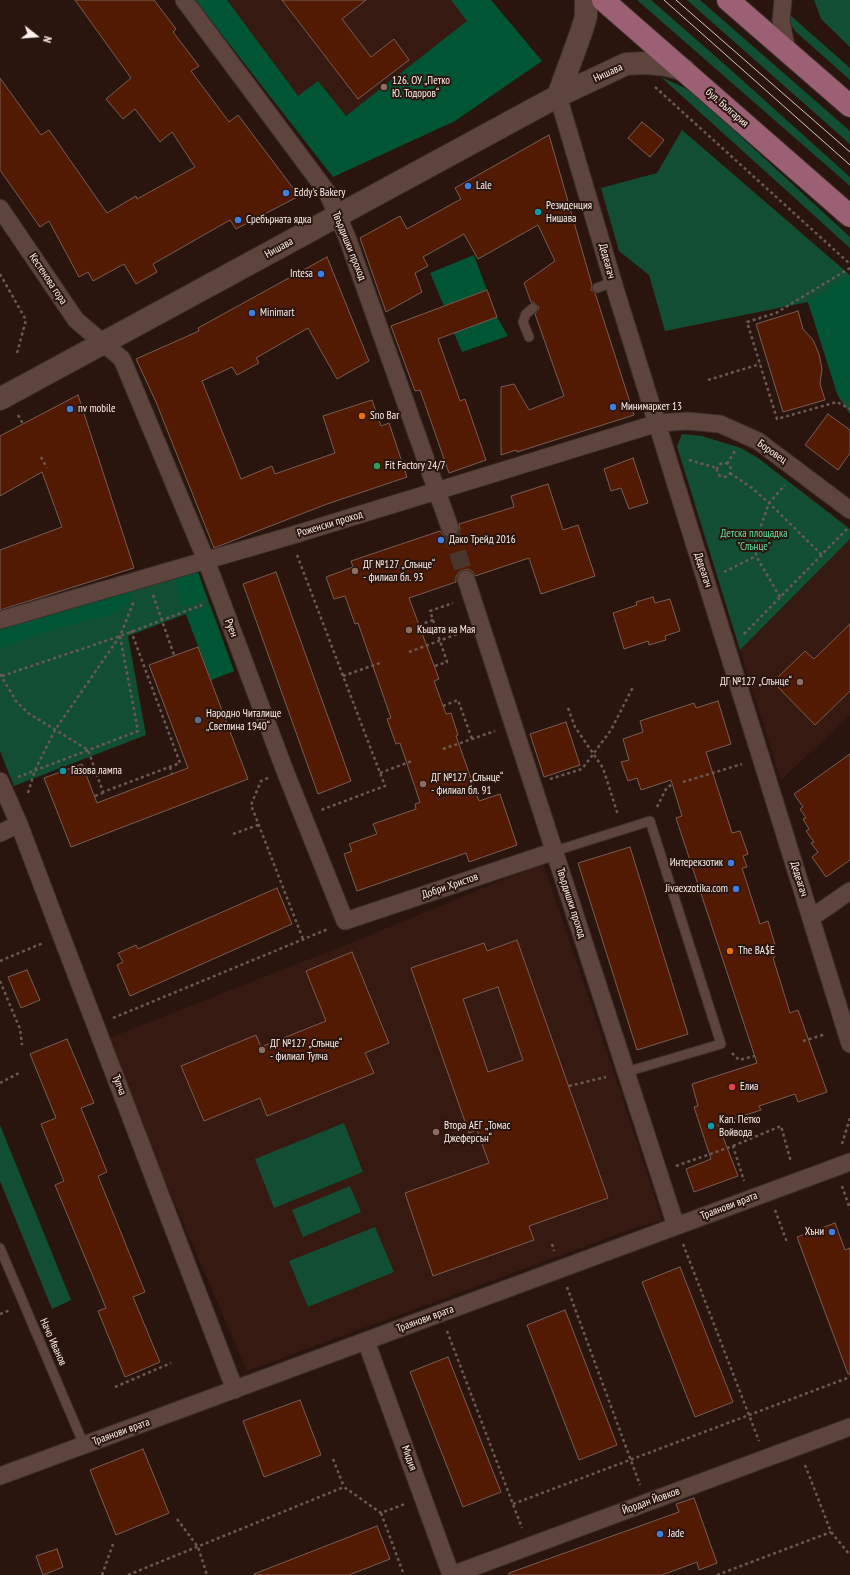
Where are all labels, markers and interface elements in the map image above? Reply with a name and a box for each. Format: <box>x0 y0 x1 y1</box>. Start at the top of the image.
north arrow <box>16 16 56 56</box>
text: N <box>40 35 55 44</box>
street label: Нишава <box>591 61 625 85</box>
place label: 126. ОУ „Петко Ю. Тодоров“ <box>392 74 450 100</box>
marker: 126. ОУ „Петко Ю. Тодоров“ <box>379 82 389 92</box>
street label: бул. България <box>703 86 751 130</box>
place label: Lale <box>476 179 492 193</box>
marker: Lale <box>463 181 473 191</box>
place label: Eddy's Bakery <box>294 186 345 200</box>
marker: Eddy's Bakery <box>281 188 291 198</box>
place label: Резиденция Нишава <box>546 199 592 225</box>
marker: Резиденция Нишава <box>533 207 543 217</box>
street label: Твърдишки проход <box>329 210 369 282</box>
place label: Сребърната ядка <box>246 213 311 227</box>
marker: Сребърната ядка <box>233 215 243 225</box>
street label: Нишава <box>262 235 296 261</box>
street label: Дедеагач <box>596 242 618 280</box>
street label: Кестенова гора <box>26 251 70 307</box>
place label: Intesa <box>290 267 313 281</box>
marker: Intesa <box>316 269 326 279</box>
place label: Minimart <box>260 306 294 320</box>
marker: Minimart <box>247 308 257 318</box>
place label: Минимаркет 13 <box>621 400 682 414</box>
place label: nv mobile <box>78 402 116 416</box>
marker: Минимаркет 13 <box>608 402 618 412</box>
marker: nv mobile <box>65 404 75 414</box>
place label: Sno Bar <box>370 409 399 423</box>
marker: Sno Bar <box>357 411 367 421</box>
street label: Боровец <box>755 437 789 467</box>
place label: Fit Factory 24/7 <box>385 459 445 473</box>
marker: Fit Factory 24/7 <box>372 461 382 471</box>
street label: Роженски проход <box>296 508 364 540</box>
park label: Детска площадка "Слънце" <box>720 527 788 553</box>
place label: Дако Трейд 2016 <box>449 533 516 547</box>
marker: Дако Трейд 2016 <box>436 535 446 545</box>
street label: Дедеагач <box>691 551 715 589</box>
place label: ДГ №127 „Слънце“ - филиал бл. 93 <box>363 558 435 584</box>
marker: ДГ №127 „Слънце“ - филиал бл. 93 <box>350 566 360 576</box>
street label: Руен <box>222 617 240 639</box>
place label: Къщата на Мая <box>417 623 475 637</box>
marker: Къщата на Мая <box>404 625 414 635</box>
place label: ДГ №127 „Слънце“ <box>720 675 792 689</box>
marker: ДГ №127 „Слънце“ <box>795 677 805 687</box>
place label: Народно Читалище „Светлина 1940“ <box>206 707 281 733</box>
marker: Народно Читалище „Светлина 1940“ <box>193 715 203 725</box>
place label: Газова лампа <box>71 764 122 778</box>
marker: Газова лампа <box>58 766 68 776</box>
place label: ДГ №127 „Слънце“ - филиал бл. 91 <box>431 771 503 797</box>
marker: ДГ №127 „Слънце“ - филиал бл. 91 <box>418 779 428 789</box>
place label: Интерекзотик <box>670 856 723 870</box>
marker: Интерекзотик <box>726 858 736 868</box>
street label: Дедеагач <box>787 860 811 898</box>
street label: Твърдишки проход <box>553 866 589 940</box>
street label: Добри Христов <box>420 870 480 902</box>
place label: Jivaexzotika.com <box>665 882 728 896</box>
marker: Jivaexzotika.com <box>731 884 741 894</box>
place label: The BA$E <box>738 944 775 958</box>
marker: The BA$E <box>725 946 735 956</box>
place label: ДГ №127 „Слънце“ - филиал Тулча <box>270 1037 342 1063</box>
marker: ДГ №127 „Слънце“ - филиал Тулча <box>257 1045 267 1055</box>
street label: Тулча <box>109 1073 129 1097</box>
place label: Елиа <box>740 1080 758 1094</box>
marker: Елиа <box>727 1082 737 1092</box>
place label: Кап. Петко Войвода <box>719 1113 761 1139</box>
place label: Втора АЕГ „Томас Джеферсън“ <box>444 1119 511 1145</box>
marker: Кап. Петко Войвода <box>706 1121 716 1131</box>
marker: Втора АЕГ „Томас Джеферсън“ <box>431 1127 441 1137</box>
street label: Траянови врата <box>699 1189 759 1223</box>
place label: Хъни <box>805 1225 824 1239</box>
marker: Хъни <box>827 1227 837 1237</box>
street label: Траянови врата <box>395 1303 455 1335</box>
street label: Начо Иванов <box>37 1316 69 1368</box>
street label: Траянови врата <box>91 1416 151 1448</box>
street label: Мидия <box>398 1444 420 1472</box>
street label: Йордан Йовков <box>620 1484 682 1518</box>
place label: Jade <box>668 1527 684 1541</box>
marker: Jade <box>655 1529 665 1539</box>

